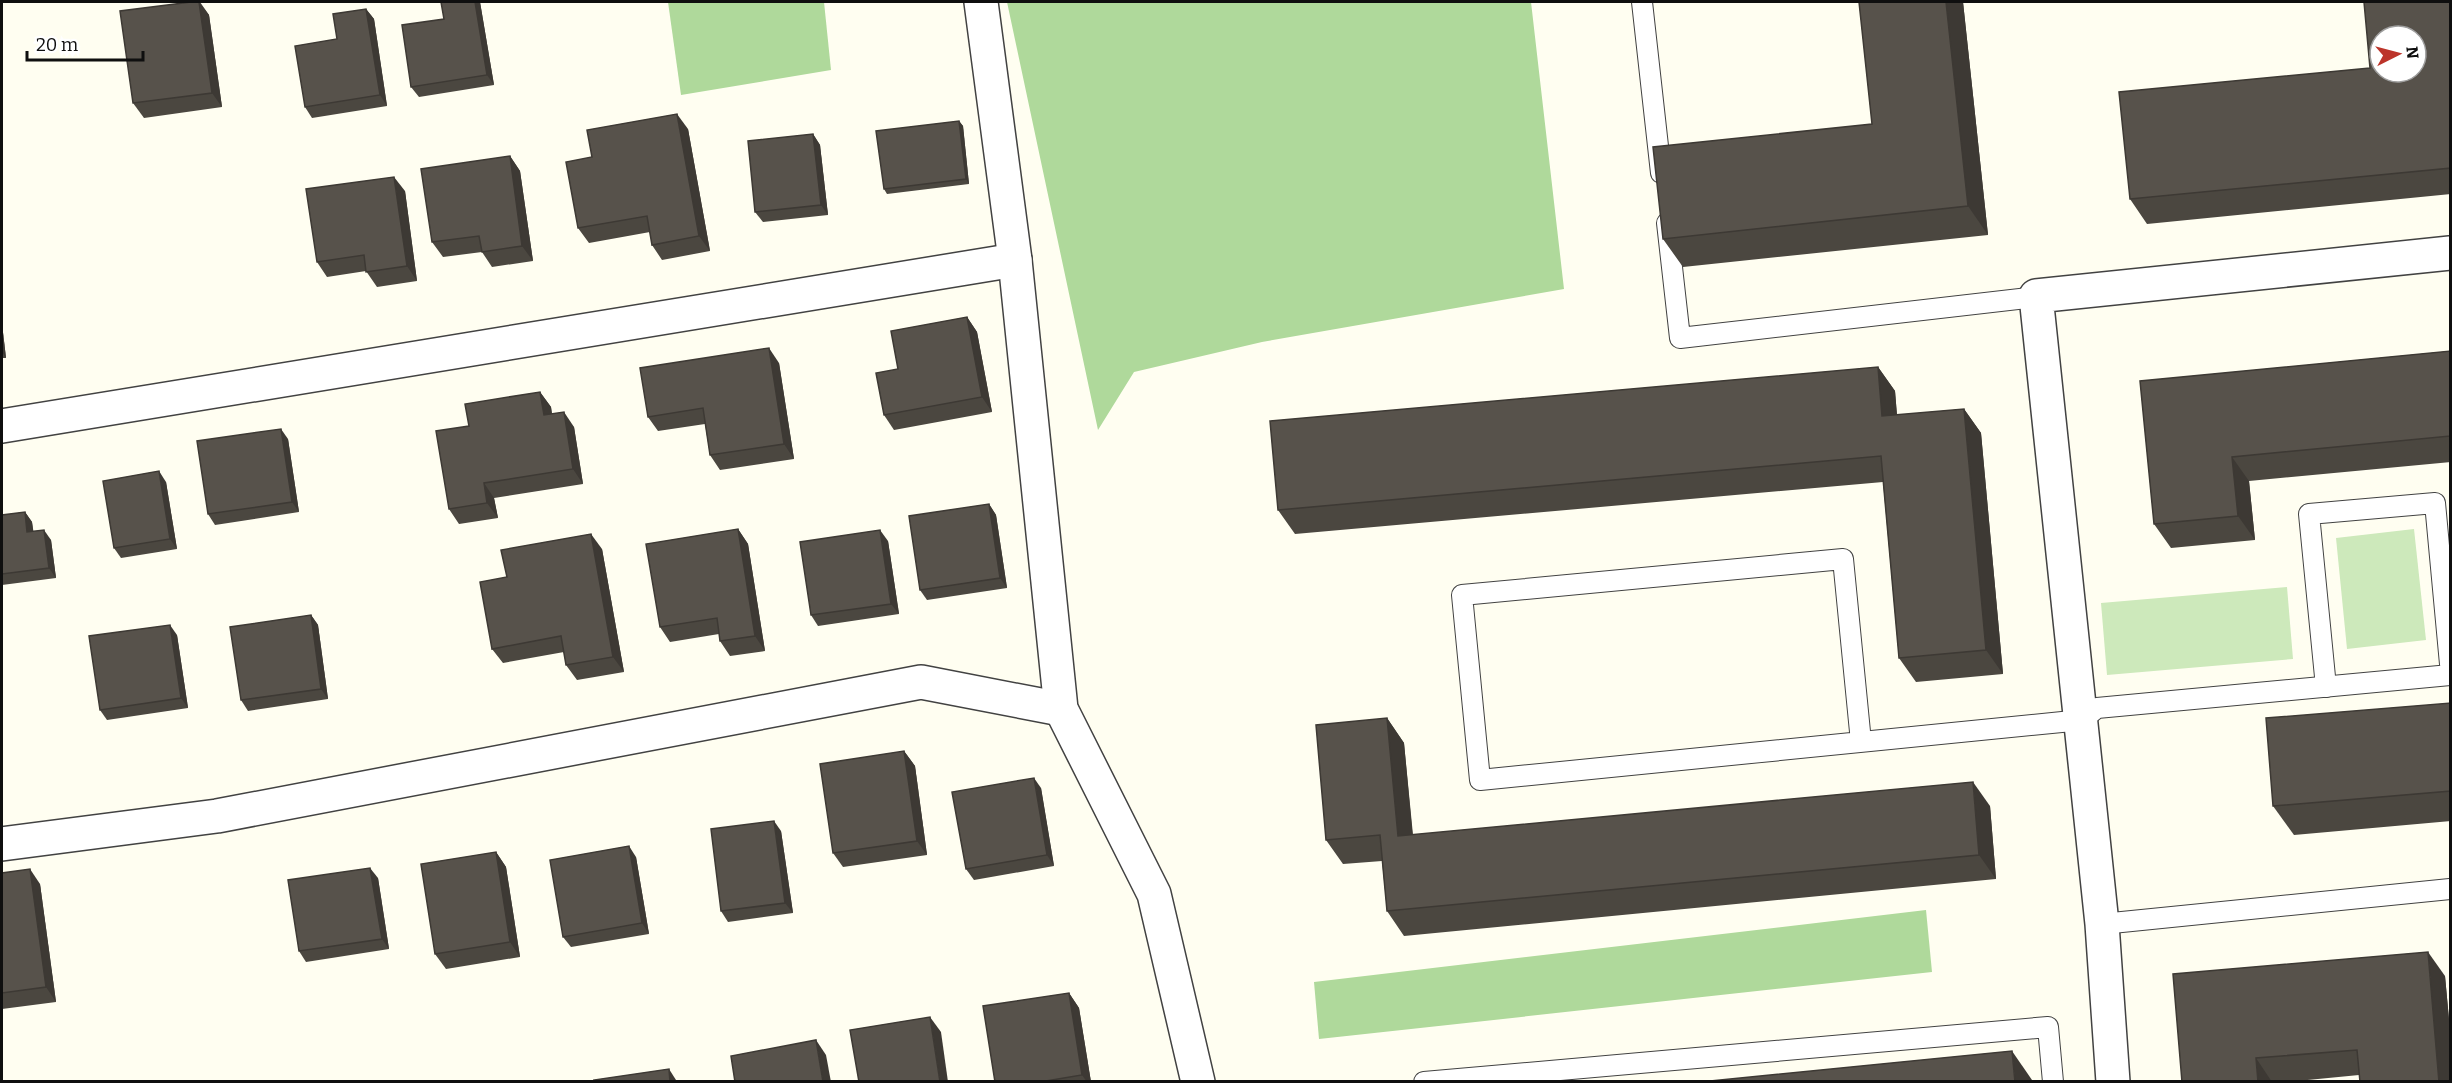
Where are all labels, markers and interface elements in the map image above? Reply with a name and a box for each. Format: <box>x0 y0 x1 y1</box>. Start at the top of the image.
scale bar <box>27 24 142 62</box>
north arrow <box>2368 24 2428 84</box>
text: 20 m <box>36 34 78 56</box>
text: N <box>2402 45 2423 60</box>

